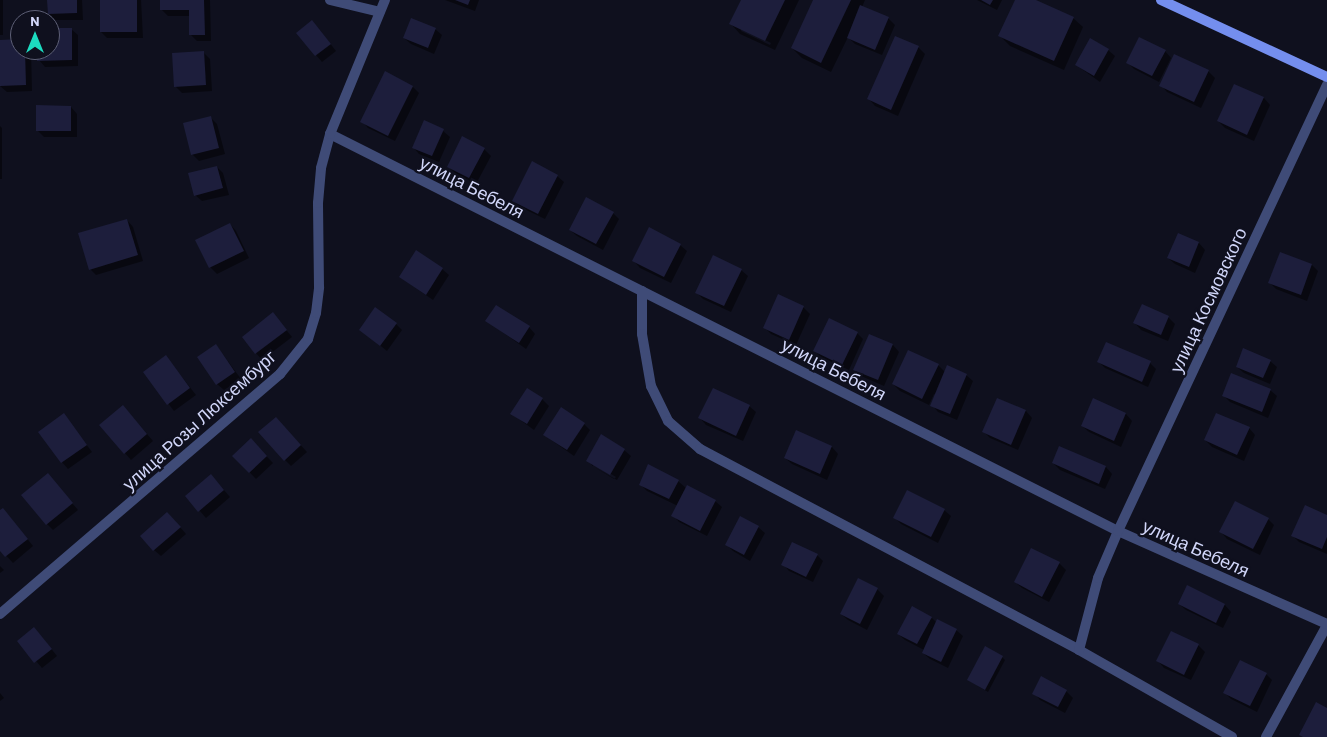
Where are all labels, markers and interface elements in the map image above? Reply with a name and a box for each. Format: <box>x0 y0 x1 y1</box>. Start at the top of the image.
north arrow <box>10 10 60 60</box>
text: N <box>30 12 40 29</box>
street label: улица Бебеля <box>416 151 528 223</box>
street label: улица Космовского <box>1165 224 1251 376</box>
street label: улица Бебеля <box>778 333 890 405</box>
street label: улица Розы Люксембург <box>118 345 280 495</box>
street label: улица Бебеля <box>1139 515 1253 581</box>

